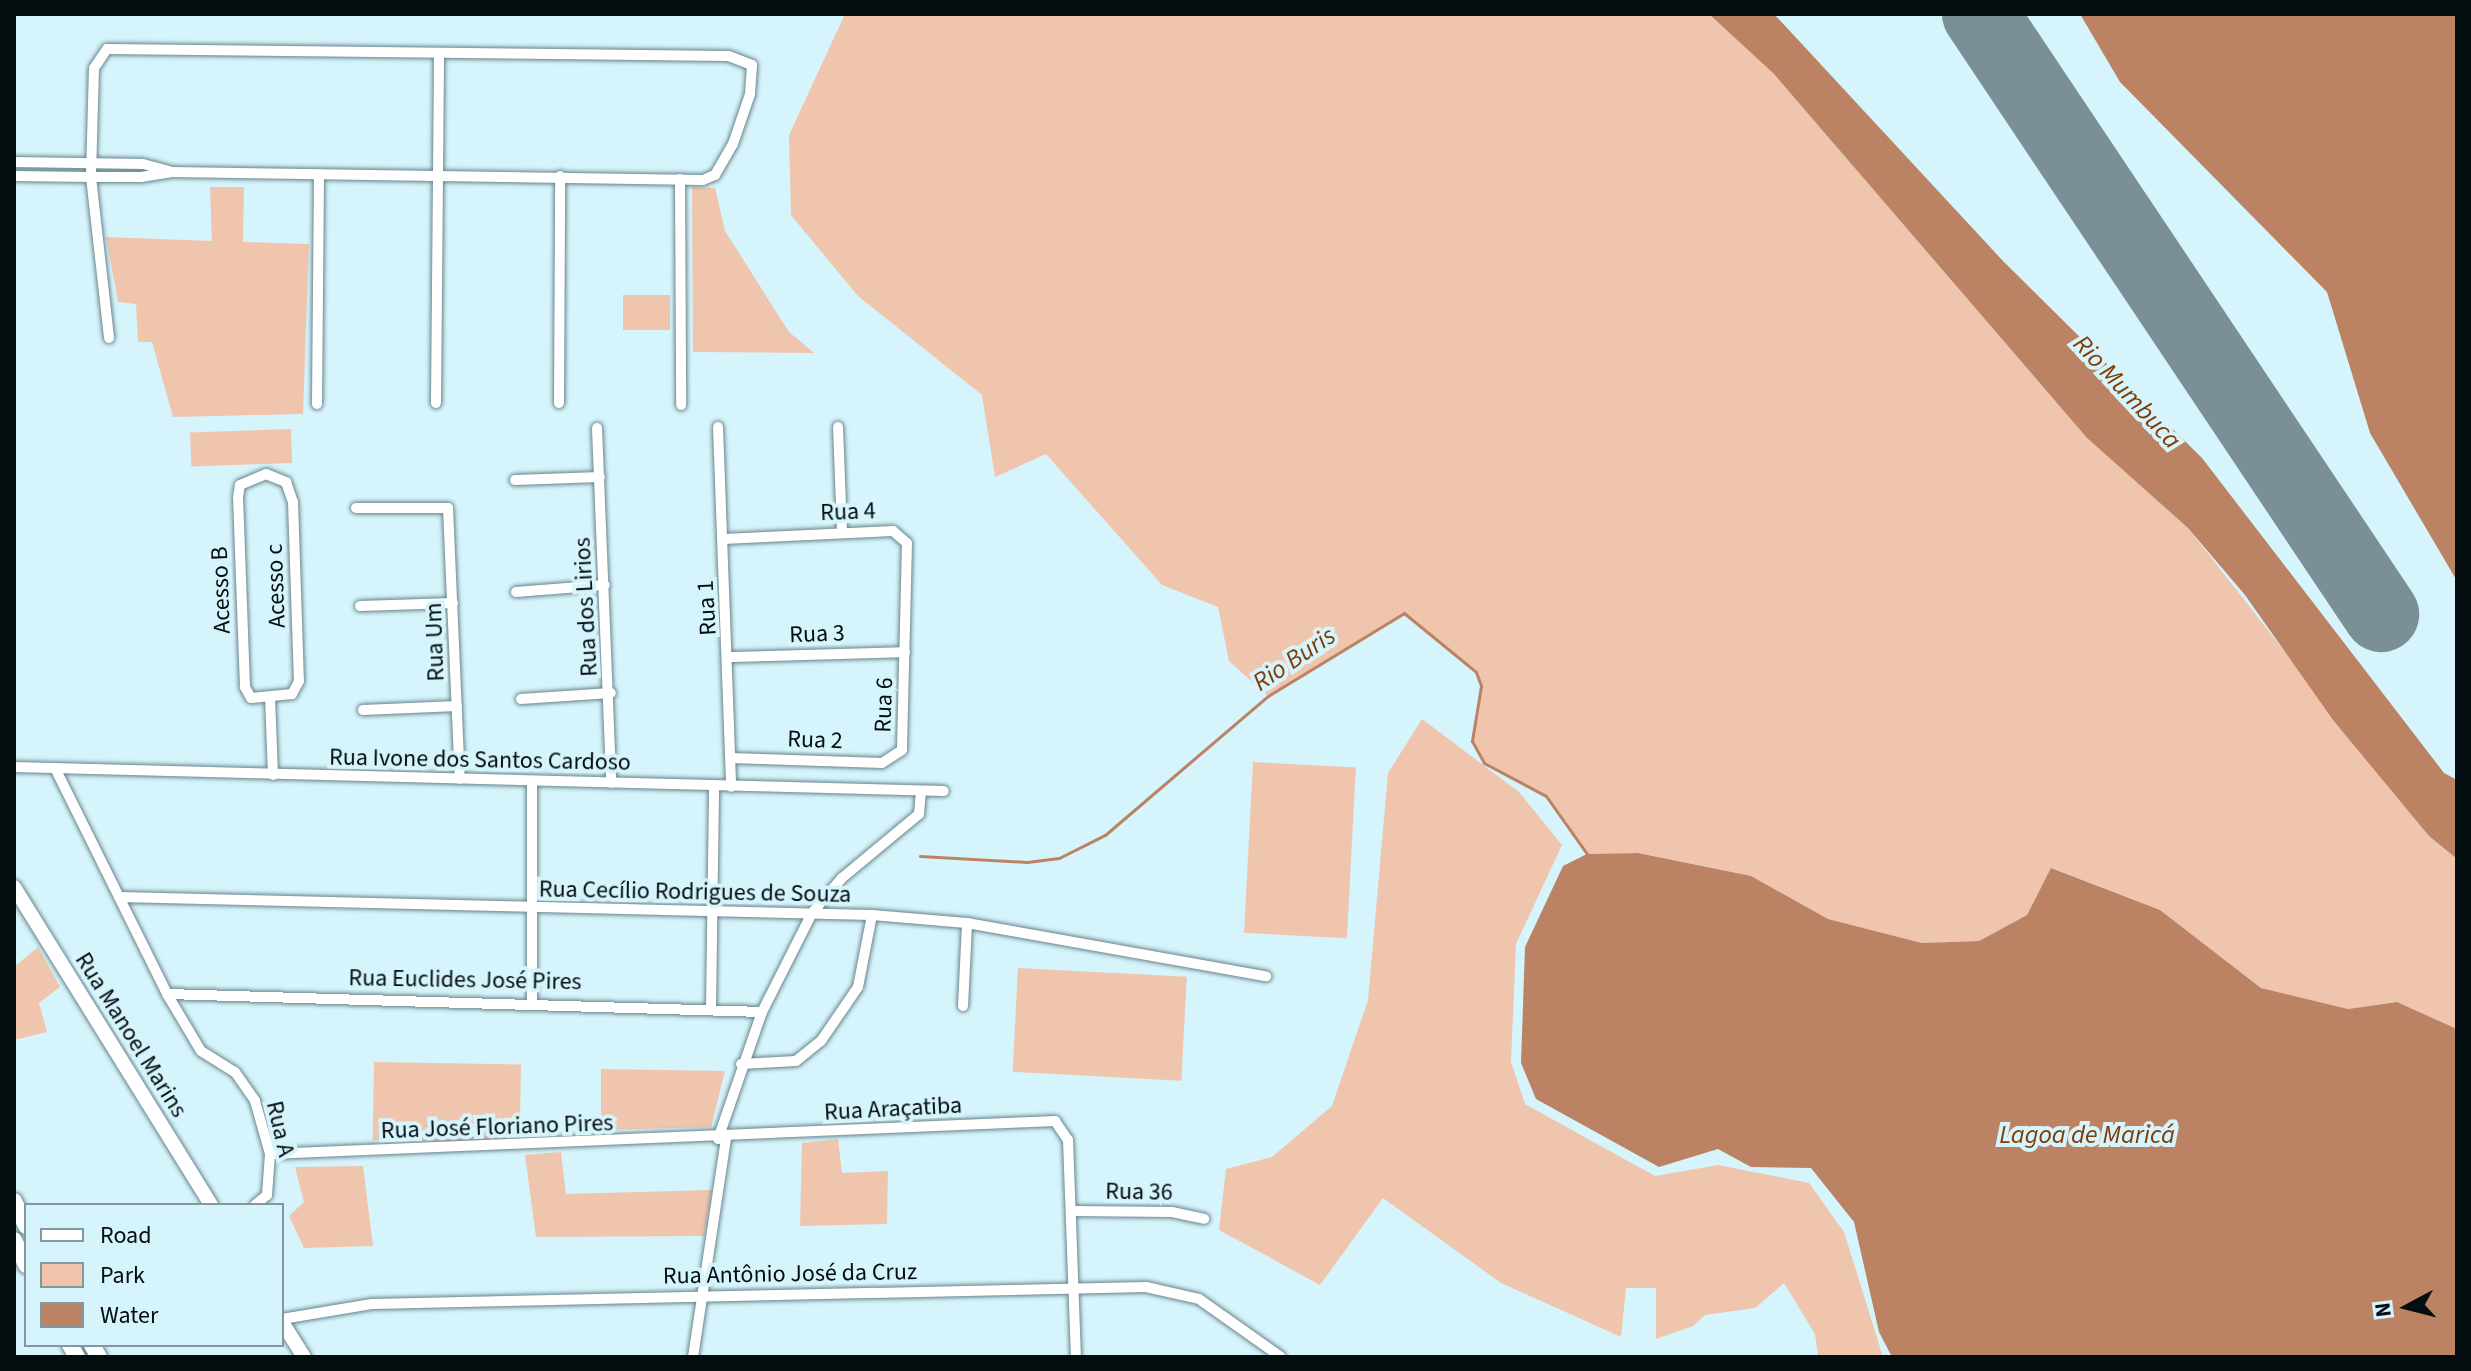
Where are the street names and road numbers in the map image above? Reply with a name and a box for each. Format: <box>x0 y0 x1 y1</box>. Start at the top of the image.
street label: Rua 4 <box>820 497 876 527</box>
street label: Rua dos Lirios <box>568 537 604 677</box>
street label: Acesso c <box>260 543 292 629</box>
street label: Acesso B <box>205 546 237 634</box>
street label: Rua 1 <box>691 580 723 636</box>
street label: Rua Um <box>419 602 451 682</box>
street label: Rua 3 <box>789 619 845 649</box>
street label: Rua 6 <box>869 677 899 733</box>
street label: Rua 2 <box>787 725 843 755</box>
street label: Rua Ivone dos Santos Cardoso <box>329 743 631 777</box>
street label: Rua Cecílio Rodrigues de Souza <box>539 875 851 909</box>
street label: Rua Manoel Marins <box>69 947 193 1123</box>
street label: Rua Euclides José Pires <box>348 964 582 996</box>
street label: Rua Araçatiba <box>823 1091 963 1127</box>
street label: Rua A <box>260 1098 300 1160</box>
street label: Rua José Floriano Pires <box>380 1109 614 1145</box>
street label: Rua 36 <box>1105 1177 1173 1207</box>
street label: Rua Antônio José da Cruz <box>663 1257 917 1291</box>

